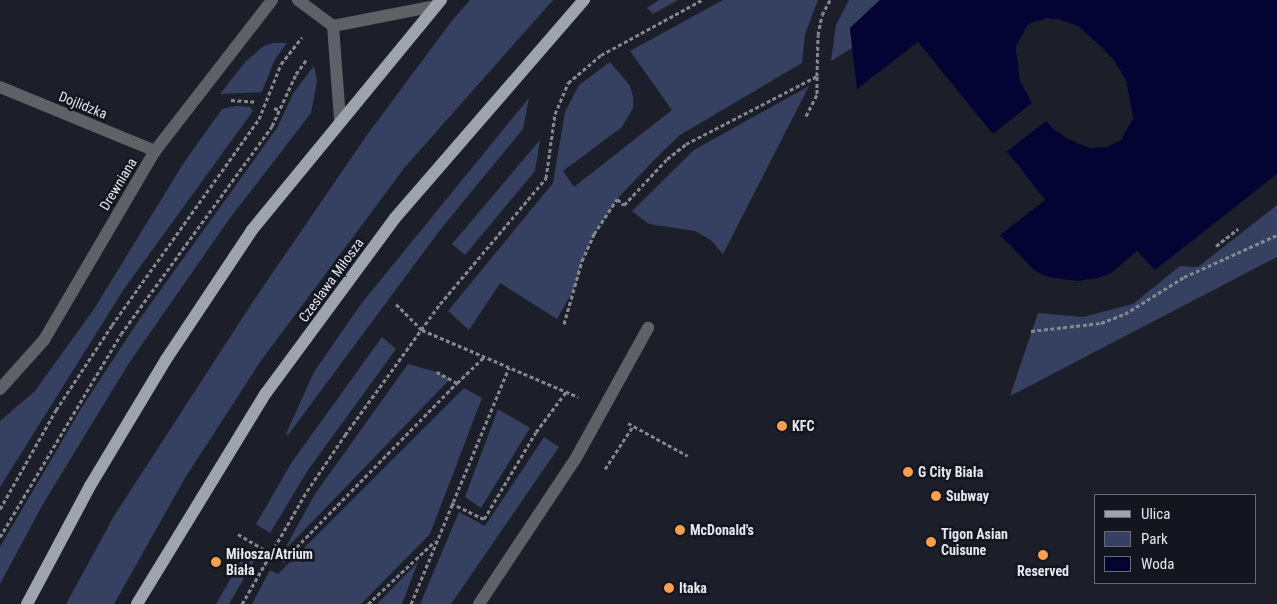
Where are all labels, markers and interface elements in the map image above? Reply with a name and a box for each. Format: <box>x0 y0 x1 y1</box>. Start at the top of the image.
street label: Dojlidzka <box>56 88 110 122</box>
street label: Drewniana <box>96 155 140 213</box>
street label: Czesława Miłosza <box>295 235 367 325</box>
place label: KFC <box>792 418 814 434</box>
marker: KFC <box>776 420 788 432</box>
place label: G City Biała <box>918 464 983 480</box>
marker: G City Biała <box>902 466 914 478</box>
place label: Subway <box>946 488 989 504</box>
marker: Subway <box>930 490 942 502</box>
legend <box>1094 494 1257 584</box>
text: Ulica <box>1141 505 1170 523</box>
place label: McDonald's <box>690 522 754 538</box>
marker: McDonald's <box>674 524 686 536</box>
place label: Tigon Asian Cuisune <box>941 526 1008 558</box>
text: Park <box>1141 530 1168 548</box>
marker: Tigon Asian Cuisune <box>925 536 937 548</box>
place label: Miłosza/Atrium Biała <box>226 546 313 578</box>
marker: Reserved <box>1037 549 1049 561</box>
text: Woda <box>1141 555 1174 573</box>
marker: Miłosza/Atrium Biała <box>210 556 222 568</box>
place label: Reserved <box>1017 563 1069 579</box>
place label: Itaka <box>679 580 707 596</box>
marker: Itaka <box>663 582 675 594</box>

